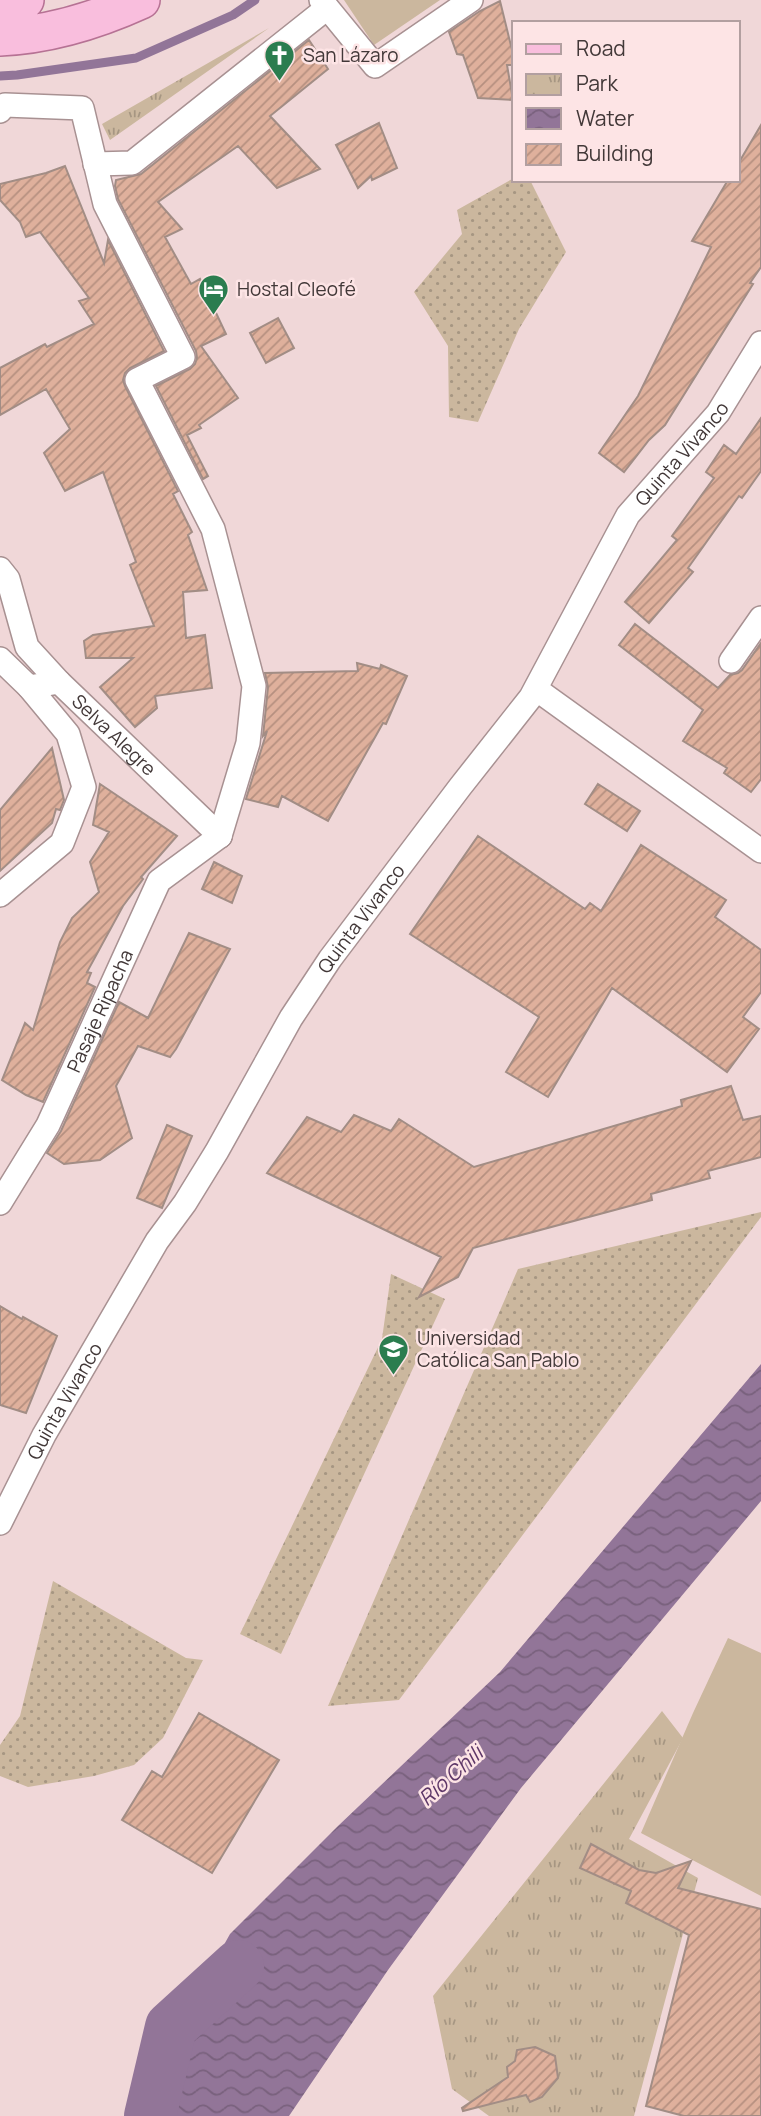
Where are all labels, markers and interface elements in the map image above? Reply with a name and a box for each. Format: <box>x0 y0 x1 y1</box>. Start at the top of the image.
legend <box>512 21 740 182</box>
text: Road <box>576 34 626 62</box>
church icon: San Lázaro <box>263 38 297 82</box>
place label: San Lázaro <box>303 42 399 68</box>
text: Park <box>576 69 618 97</box>
text: Water <box>576 104 635 132</box>
text: Building <box>576 139 653 167</box>
hotel icon: Hostal Cleofé <box>197 272 231 316</box>
place label: Hostal Cleofé <box>237 276 356 302</box>
street label: Quinta Vivanco <box>629 397 735 512</box>
street label: Selva Alegre <box>66 688 162 781</box>
street label: Quinta Vivanco <box>311 858 410 978</box>
street label: Pasaje Ripacha <box>61 945 139 1077</box>
place label: Universidad Católica San Pablo <box>417 1325 579 1373</box>
school or university icon: Universidad Católica San Pablo <box>377 1332 411 1376</box>
street label: Quinta Vivanco <box>21 1338 108 1464</box>
water label: Río Chili <box>412 1737 491 1811</box>

